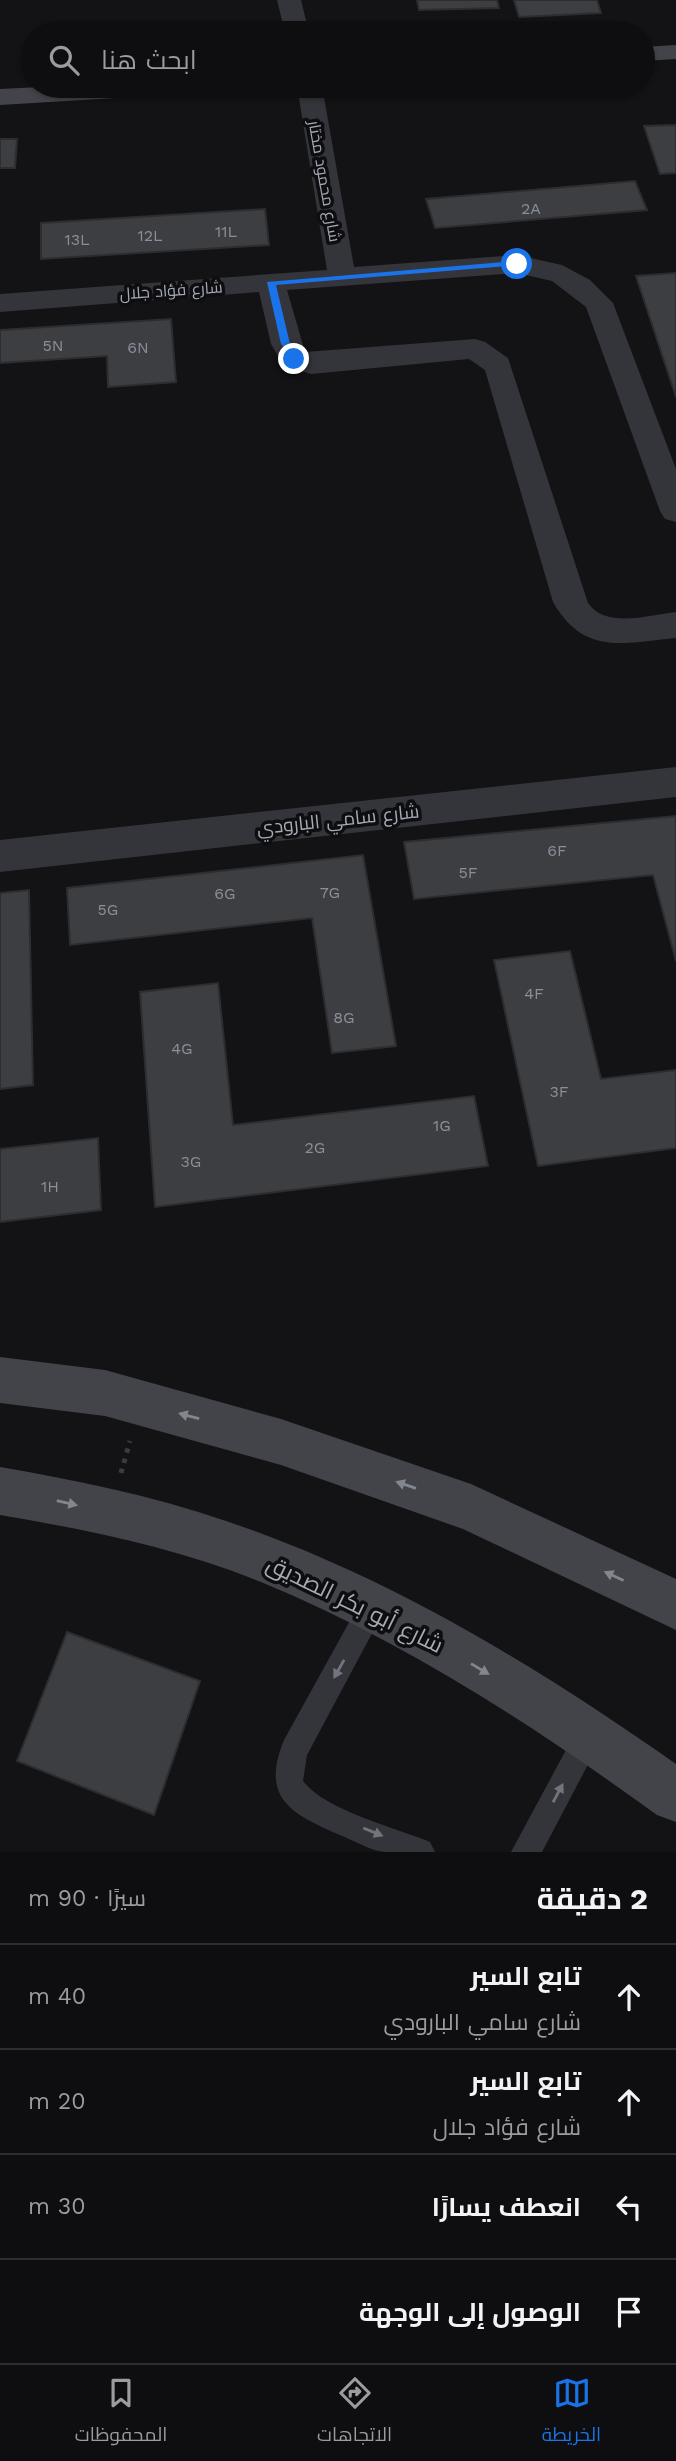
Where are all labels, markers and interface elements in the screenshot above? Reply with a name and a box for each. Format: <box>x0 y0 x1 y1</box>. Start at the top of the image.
search box <box>21 21 655 98</box>
icon: search <box>45 41 83 79</box>
text: ابحث هنا <box>101 45 197 75</box>
street label: شارع محمود مختار <box>302 118 345 244</box>
house number: 2A <box>521 199 541 218</box>
house number: 11L <box>215 222 237 241</box>
house number: 12L <box>137 226 163 245</box>
house number: 13L <box>64 230 90 249</box>
route start <box>501 248 532 279</box>
street label: شارع فؤاد جلال <box>119 277 223 306</box>
house number: 5N <box>42 336 64 355</box>
house number: 6N <box>127 338 149 357</box>
route end <box>278 343 309 374</box>
street label: شارع سامي البارودي <box>256 800 421 842</box>
house number: 6F <box>547 841 567 860</box>
house number: 5F <box>458 863 478 882</box>
house number: 7G <box>320 883 340 902</box>
house number: 6G <box>214 884 236 903</box>
house number: 5G <box>98 900 118 919</box>
house number: 4F <box>524 984 544 1003</box>
house number: 8G <box>333 1008 355 1027</box>
house number: 4G <box>171 1039 193 1058</box>
house number: 3F <box>549 1082 569 1101</box>
house number: 1G <box>433 1116 451 1135</box>
house number: 2G <box>305 1138 325 1157</box>
house number: 3G <box>181 1152 201 1171</box>
house number: 1H <box>41 1177 59 1196</box>
one-way arrow <box>178 1411 199 1421</box>
one-way arrow <box>395 1480 416 1491</box>
one-way arrow <box>56 1497 78 1508</box>
street label: شارع أبو بكر الصديق <box>261 1548 448 1661</box>
one-way arrow <box>604 1570 624 1582</box>
one-way arrow <box>333 1659 345 1678</box>
one-way arrow <box>471 1663 490 1676</box>
one-way arrow <box>552 1783 564 1803</box>
one-way arrow <box>362 1827 383 1838</box>
text: 2 دقيقة <box>537 1881 648 1916</box>
text: سيرًا · 90 m <box>28 1885 146 1912</box>
text: تابع السير <box>470 1961 581 1991</box>
icon: ahead <box>610 1978 648 2016</box>
text: 40 m <box>28 1983 86 2010</box>
text: شارع سامي البارودي <box>383 2009 581 2036</box>
text: تابع السير <box>470 2066 581 2096</box>
icon: ahead <box>610 2083 648 2121</box>
text: 20 m <box>28 2088 85 2115</box>
text: شارع فؤاد جلال <box>433 2114 581 2141</box>
icon: left <box>610 2188 648 2226</box>
text: انعطف يسارًا <box>432 2192 581 2222</box>
text: 30 m <box>28 2193 85 2220</box>
icon: arrive <box>610 2293 648 2331</box>
text: الوصول إلى الوجهة <box>359 2297 581 2327</box>
tab: المحفوظات <box>75 2374 167 2452</box>
tab: الاتجاهات <box>317 2374 392 2452</box>
tab: الخريطة <box>542 2374 601 2452</box>

